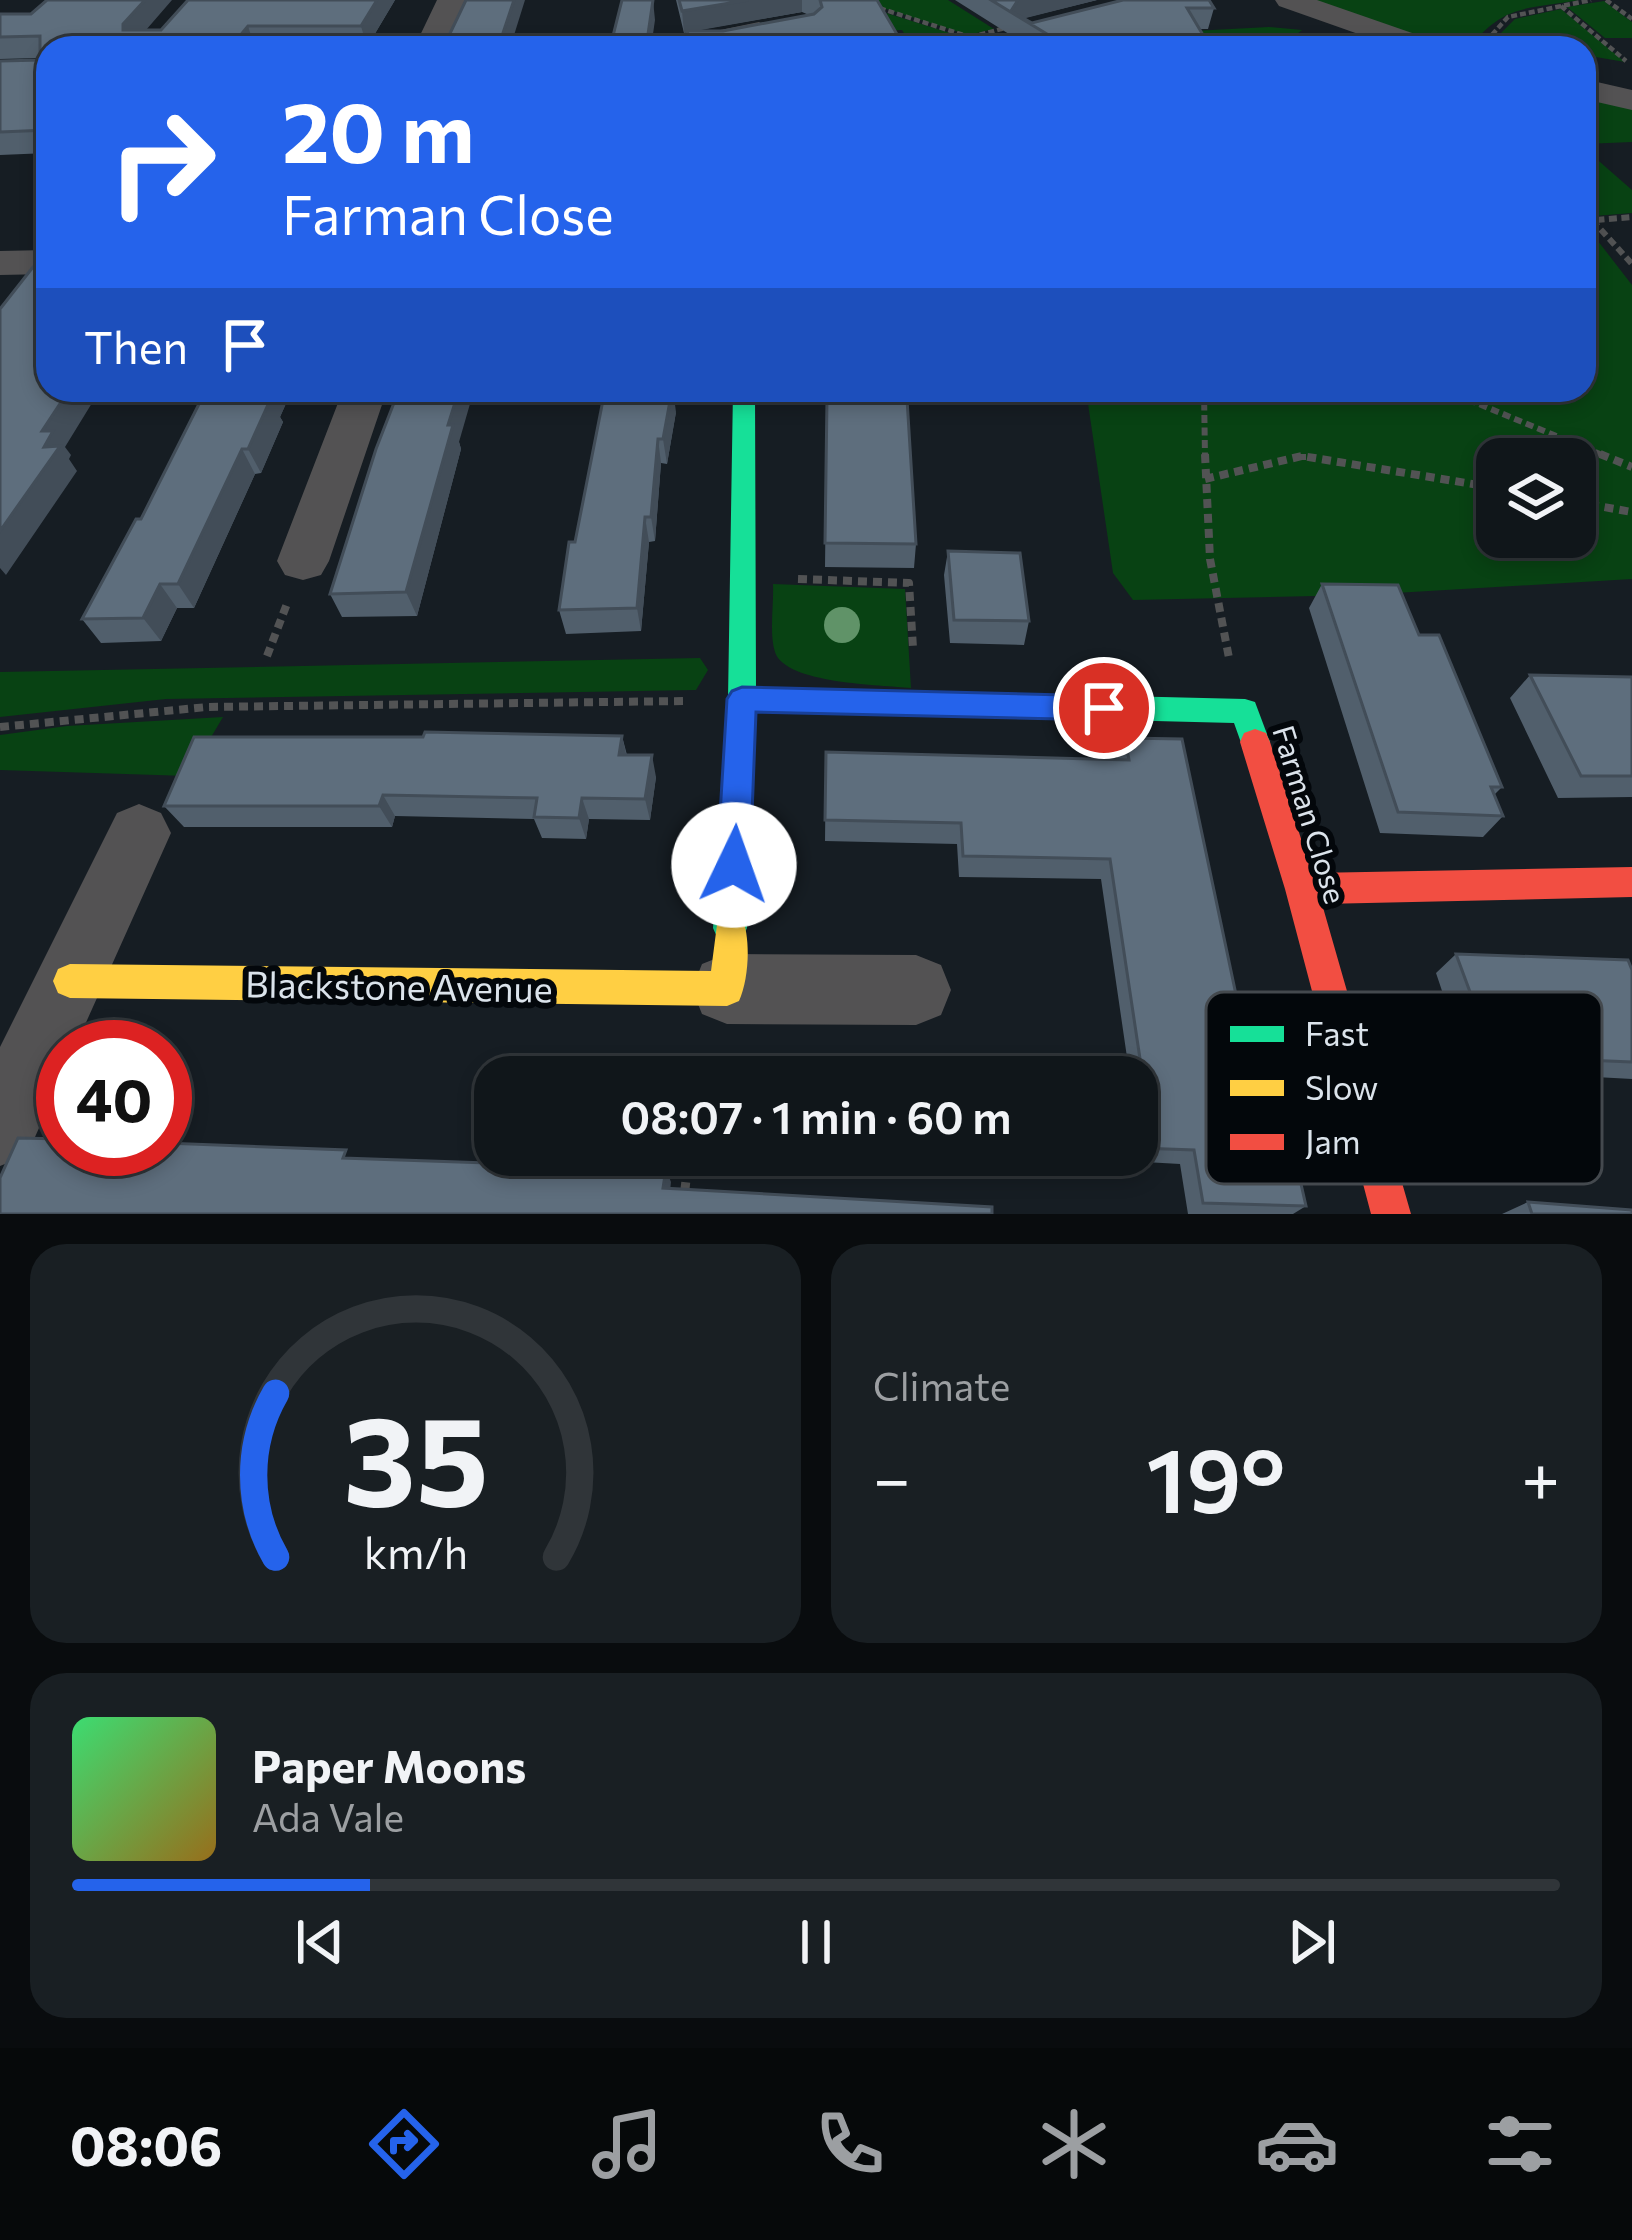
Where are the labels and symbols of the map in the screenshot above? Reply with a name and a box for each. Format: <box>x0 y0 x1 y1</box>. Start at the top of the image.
pin <box>1053 657 1155 759</box>
street label: Farman Close <box>1266 720 1356 908</box>
position arrow <box>671 802 797 928</box>
street label: Blackstone Avenue <box>245 960 553 1010</box>
legend <box>1206 992 1602 1184</box>
text: Fast <box>1305 1012 1369 1053</box>
speed limit sign: 40 <box>36 1020 192 1176</box>
text: Slow <box>1305 1066 1378 1107</box>
text: Jam <box>1305 1120 1361 1161</box>

